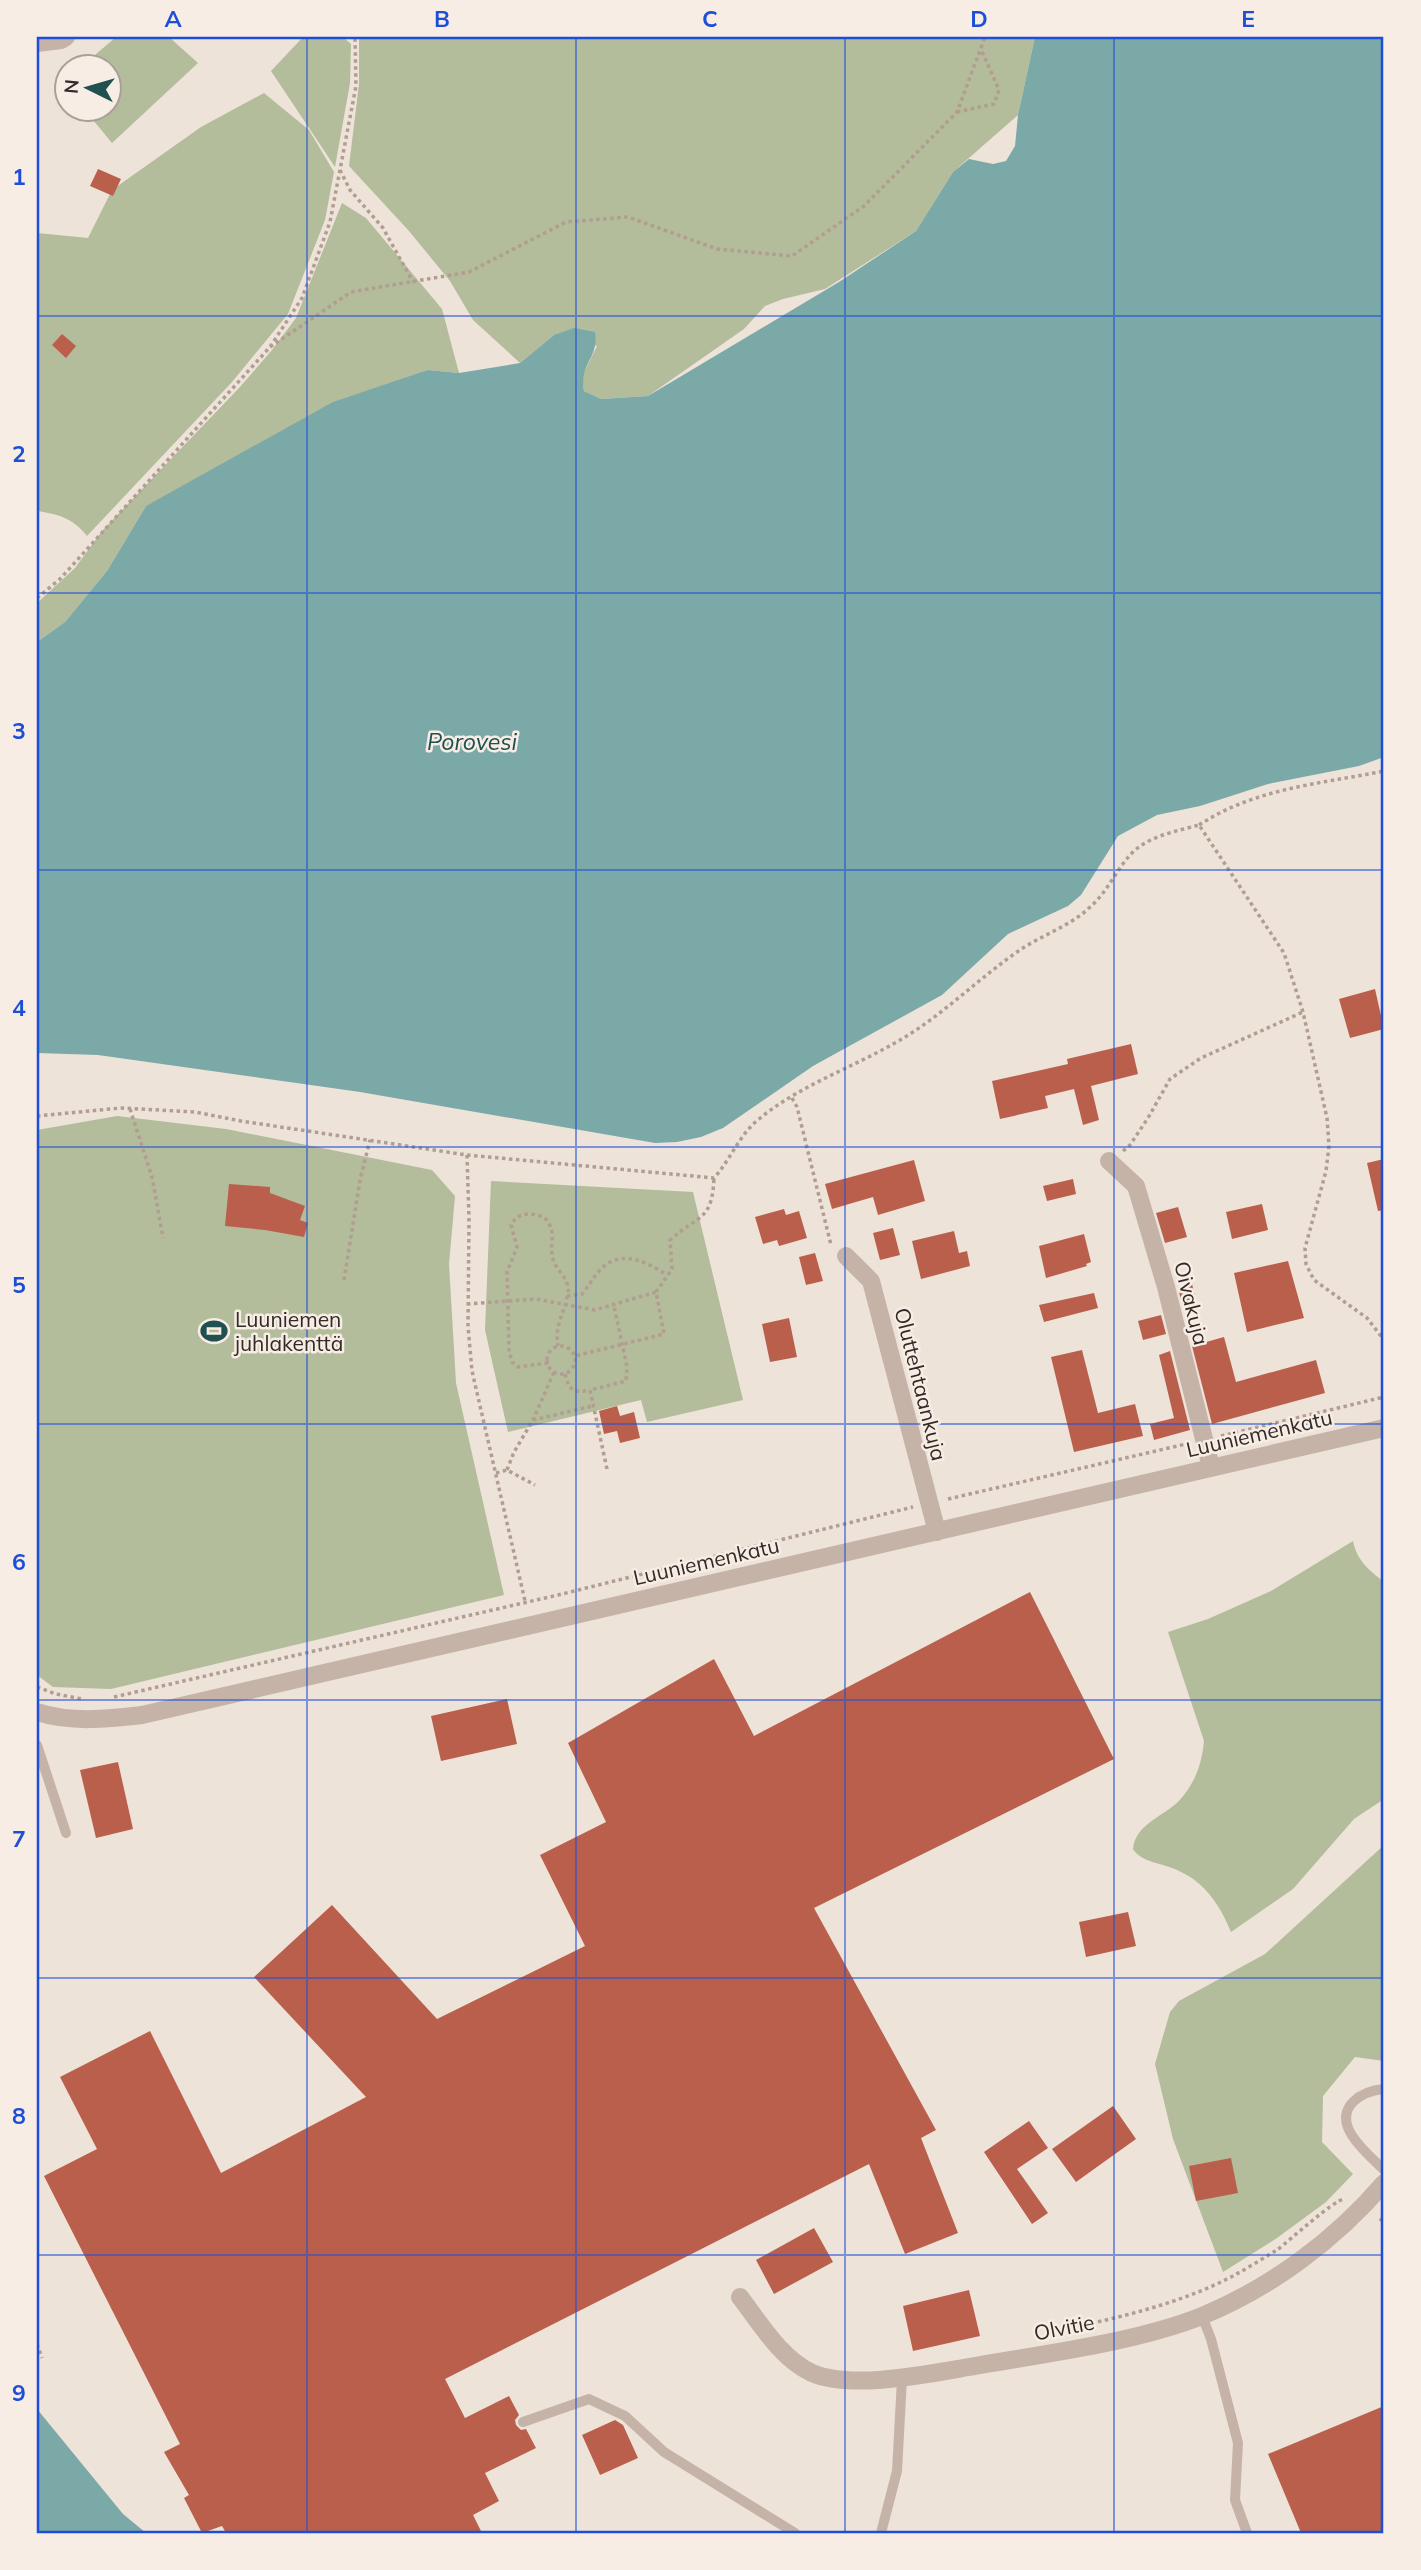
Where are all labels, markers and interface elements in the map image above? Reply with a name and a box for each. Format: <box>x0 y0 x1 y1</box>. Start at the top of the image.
text: A <box>164 4 182 33</box>
text: B <box>434 4 450 33</box>
text: C <box>702 4 718 33</box>
text: D <box>970 4 988 33</box>
text: E <box>1241 4 1255 33</box>
north arrow <box>52 52 122 122</box>
text: N <box>58 78 84 95</box>
text: 1 <box>12 162 26 191</box>
text: 2 <box>12 439 26 468</box>
text: 3 <box>12 716 26 745</box>
water label: Porovesi <box>427 727 518 756</box>
text: 4 <box>12 993 26 1022</box>
street label: Oivakuja <box>1169 1258 1215 1348</box>
text: 5 <box>12 1270 26 1299</box>
street label: Oluttehtaankuja <box>889 1305 953 1463</box>
place label: Luuniemen juhlakenttä <box>233 1306 343 1356</box>
sports icon: Luuniemen juhlakenttä <box>199 1316 229 1346</box>
street label: Luuniemenkatu <box>1183 1404 1335 1462</box>
street label: Luuniemenkatu <box>630 1532 782 1590</box>
text: 6 <box>12 1547 26 1576</box>
text: 7 <box>12 1824 26 1853</box>
text: 8 <box>12 2101 26 2130</box>
street label: Olvitie <box>1032 2308 1096 2346</box>
text: 9 <box>12 2378 26 2407</box>

